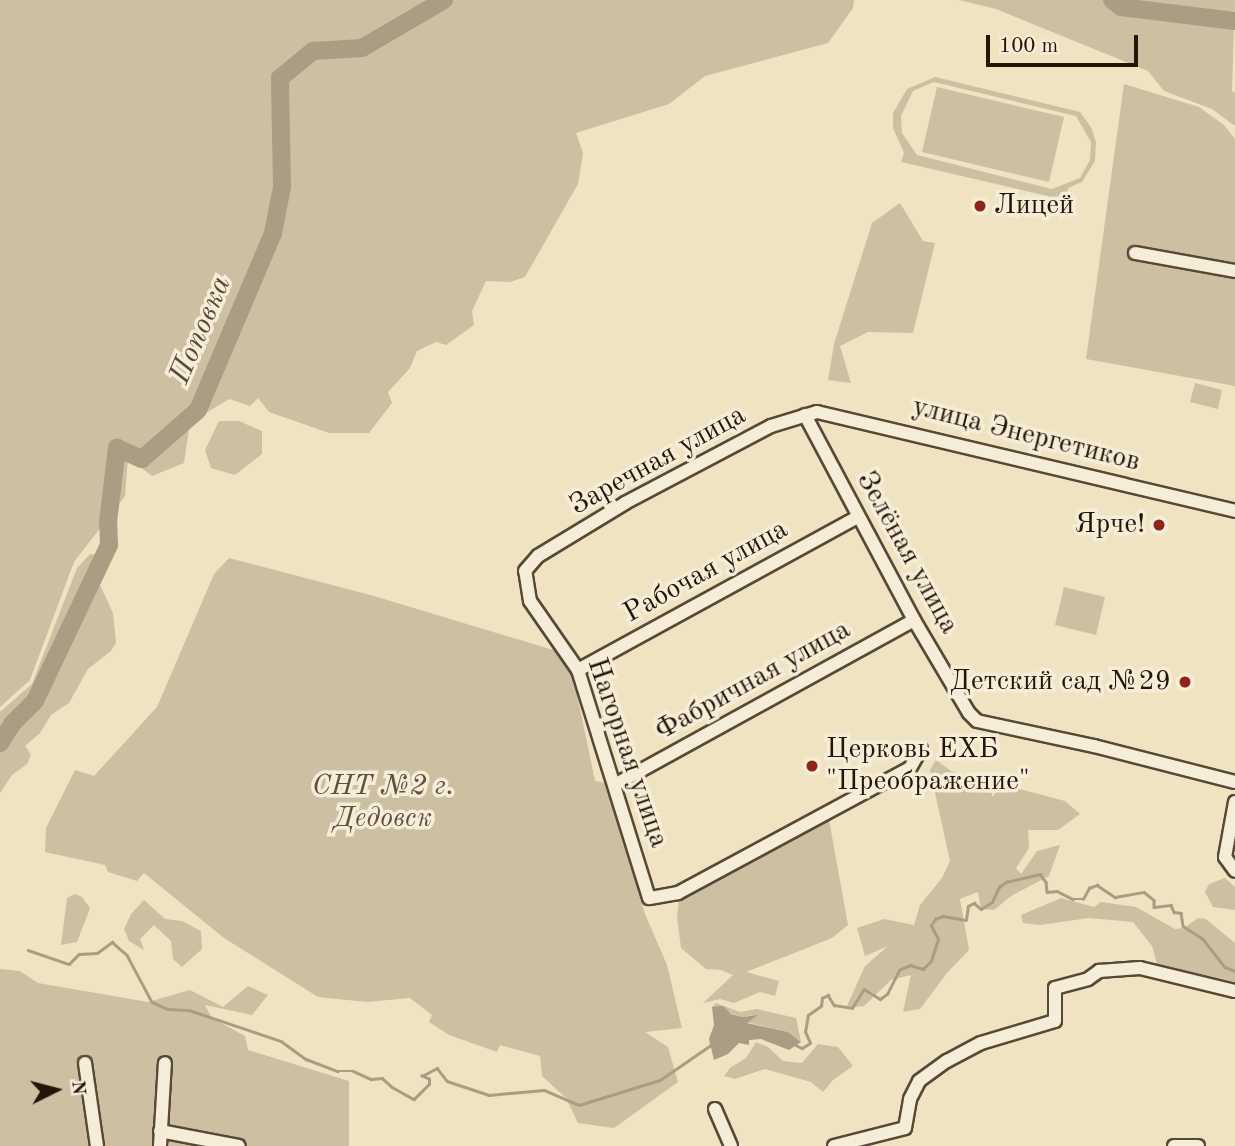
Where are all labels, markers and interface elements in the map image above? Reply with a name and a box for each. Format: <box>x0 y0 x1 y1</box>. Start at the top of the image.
scale bar <box>990 21 1142 65</box>
text: 100 m <box>999 36 1058 57</box>
place label: Лицей <box>994 189 1074 223</box>
marker: Лицей <box>972 198 988 214</box>
water label: Поповка <box>162 271 240 389</box>
street label: улица Энергетиков <box>909 390 1143 480</box>
street label: Заречная улица <box>564 399 752 523</box>
street label: Зелёная улица <box>849 466 965 640</box>
place label: Ярче! <box>1075 508 1145 542</box>
street label: Рабочая улица <box>618 513 794 631</box>
marker: Ярче! <box>1151 517 1167 533</box>
street label: Фабричная улица <box>650 613 856 749</box>
street label: Нагорная улица <box>579 654 675 852</box>
place label: Детский сад №29 <box>950 665 1171 699</box>
marker: Детский сад №29 <box>1177 674 1193 690</box>
place label: Церковь ЕХБ "Преображение" <box>826 733 1030 799</box>
marker: Церковь ЕХБ "Преображение" <box>804 758 820 774</box>
park label: СНТ №2 г. Дедовск <box>312 770 454 836</box>
north arrow <box>21 1055 91 1125</box>
text: N <box>67 1080 88 1096</box>

